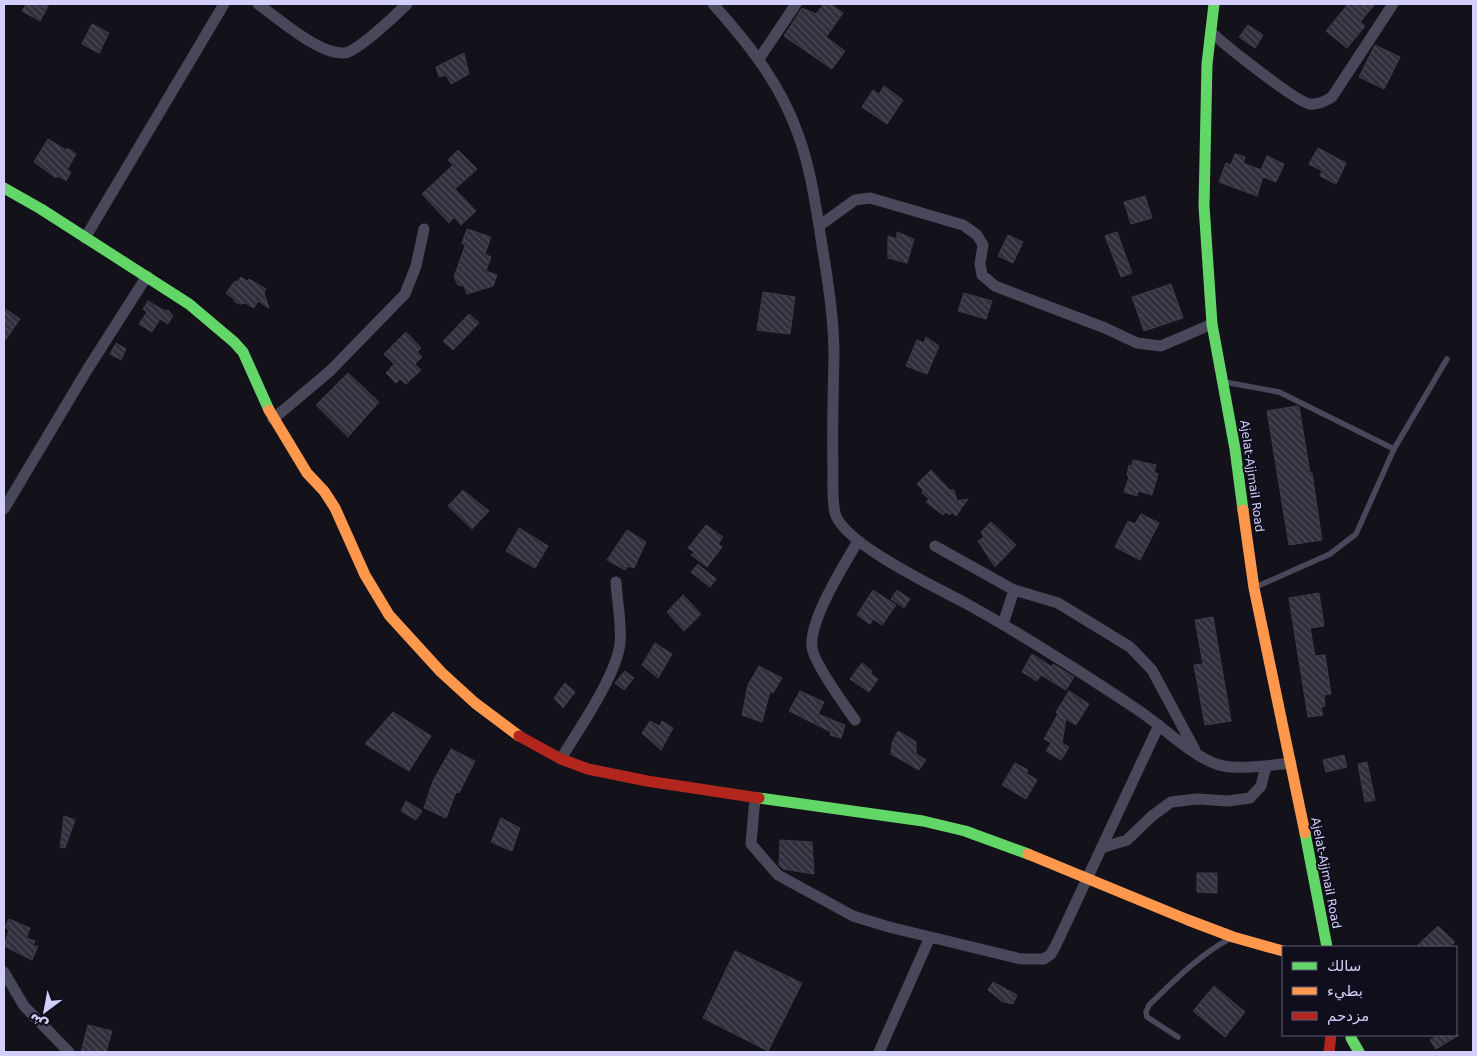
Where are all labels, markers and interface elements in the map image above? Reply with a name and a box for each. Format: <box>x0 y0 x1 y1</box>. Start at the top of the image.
street label: Ajelat-Ajjmail Road <box>1237 419 1267 533</box>
street label: Ajelat-Ajjmail Road <box>1308 816 1344 930</box>
legend <box>1282 946 1457 1036</box>
text: سالك <box>1327 957 1361 975</box>
text: بطيء <box>1327 982 1363 1001</box>
north arrow <box>20 986 70 1036</box>
text: مزدحم <box>1327 1007 1369 1025</box>
text: ش <box>26 1010 51 1034</box>

